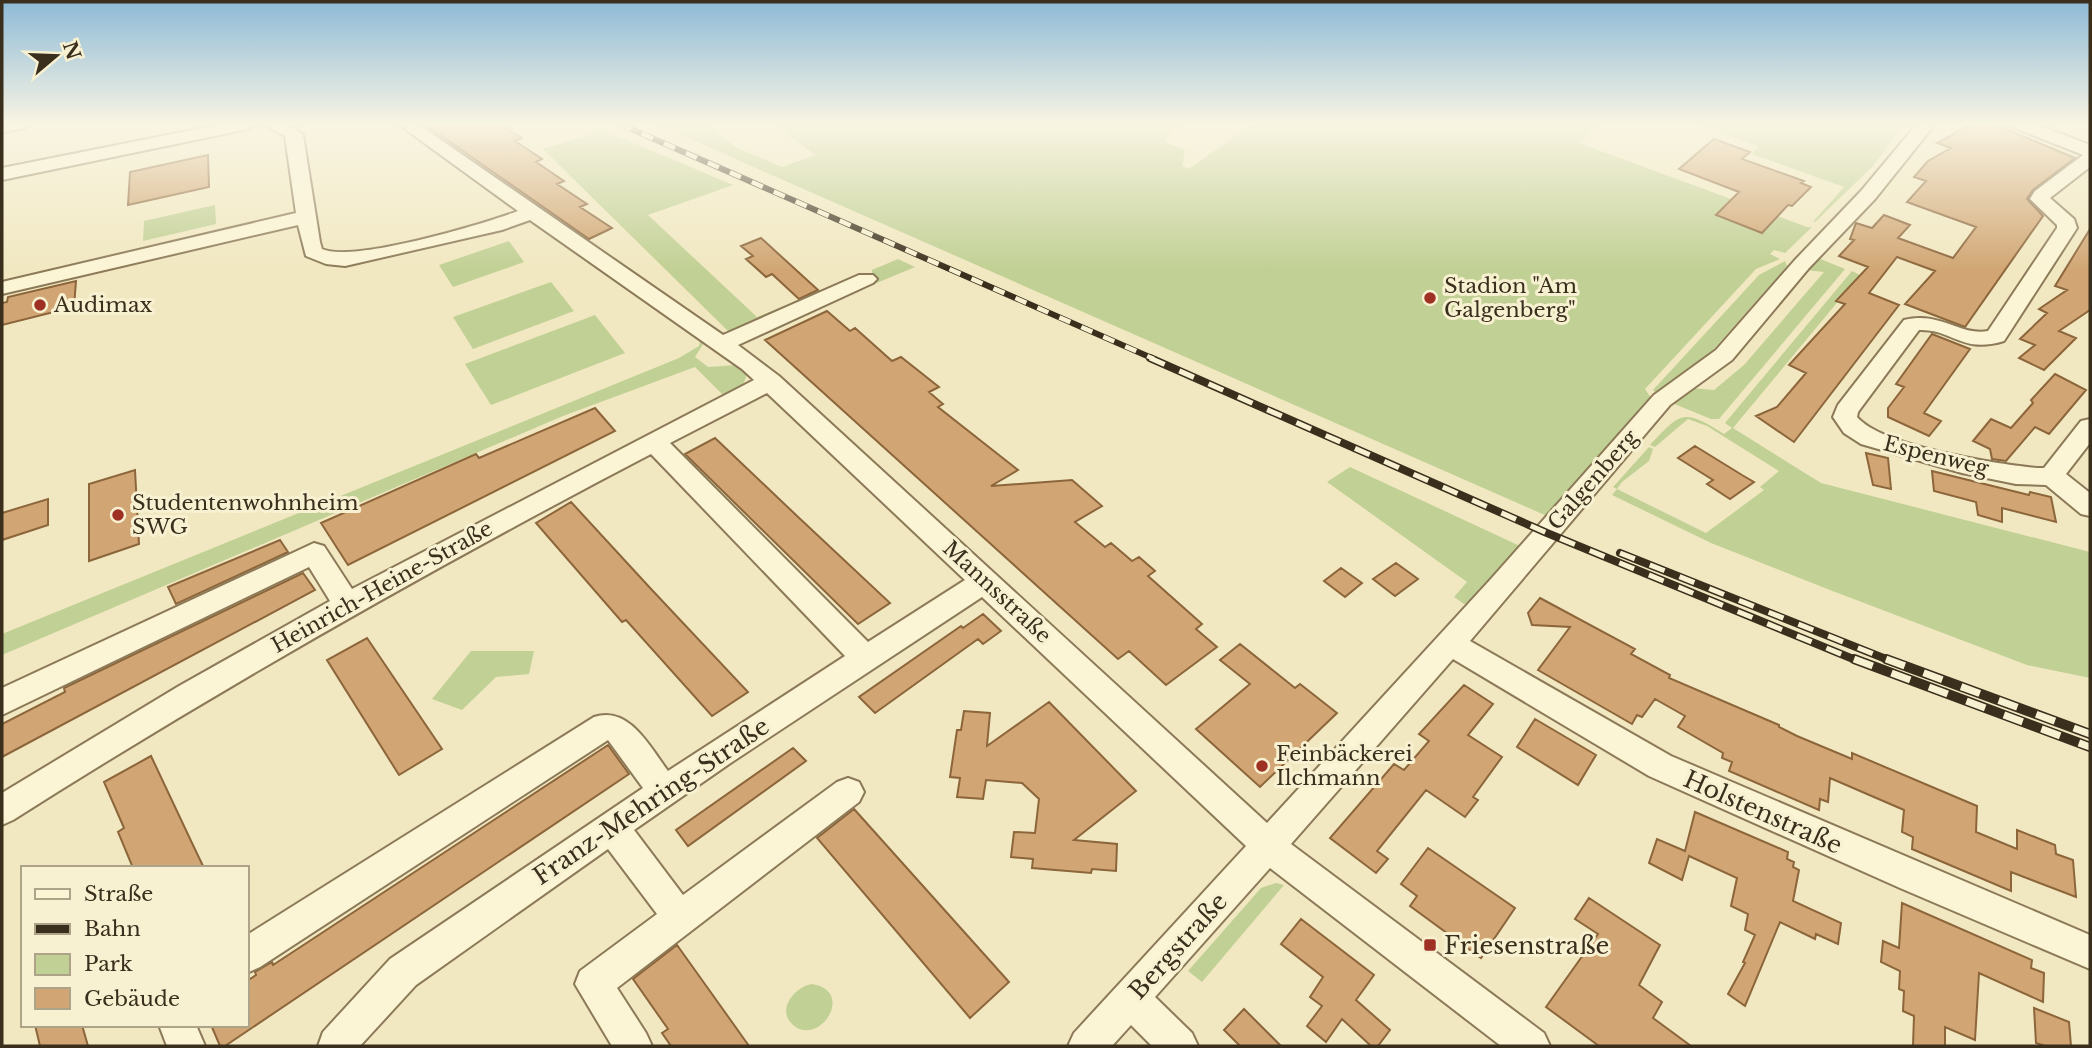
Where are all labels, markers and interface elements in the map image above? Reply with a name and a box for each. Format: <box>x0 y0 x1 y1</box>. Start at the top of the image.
north arrow <box>21 21 91 91</box>
text: N <box>58 38 85 63</box>
place label: Stadion "Am Galgenberg" <box>1444 273 1578 323</box>
marker: Stadion "Am Galgenberg" <box>1422 290 1438 306</box>
place label: Audimax <box>53 292 153 318</box>
marker: Audimax <box>32 297 48 313</box>
street label: Galgenberg <box>1542 424 1644 535</box>
street label: Espenweg <box>1881 430 1992 482</box>
place label: Studentenwohnheim SWG <box>132 490 359 540</box>
marker: Studentenwohnheim SWG <box>110 507 126 523</box>
street label: Heinrich-Heine-Straße <box>267 515 497 659</box>
street label: Mannsstraße <box>937 535 1057 649</box>
street label: Franz-Mehring-Straße <box>528 711 774 891</box>
place label: Feinbäckerei Ilchmann <box>1276 741 1413 791</box>
marker: Feinbäckerei Ilchmann <box>1254 758 1270 774</box>
street label: Holstenstraße <box>1679 764 1847 860</box>
legend <box>21 866 248 1027</box>
text: Straße <box>84 881 153 907</box>
street label: Bergstraße <box>1123 887 1233 1005</box>
text: Bahn <box>84 916 141 942</box>
place label: Friesenstraße <box>1444 931 1609 960</box>
marker: Friesenstraße <box>1422 937 1438 953</box>
text: Park <box>84 951 133 977</box>
text: Gebäude <box>84 986 180 1012</box>

